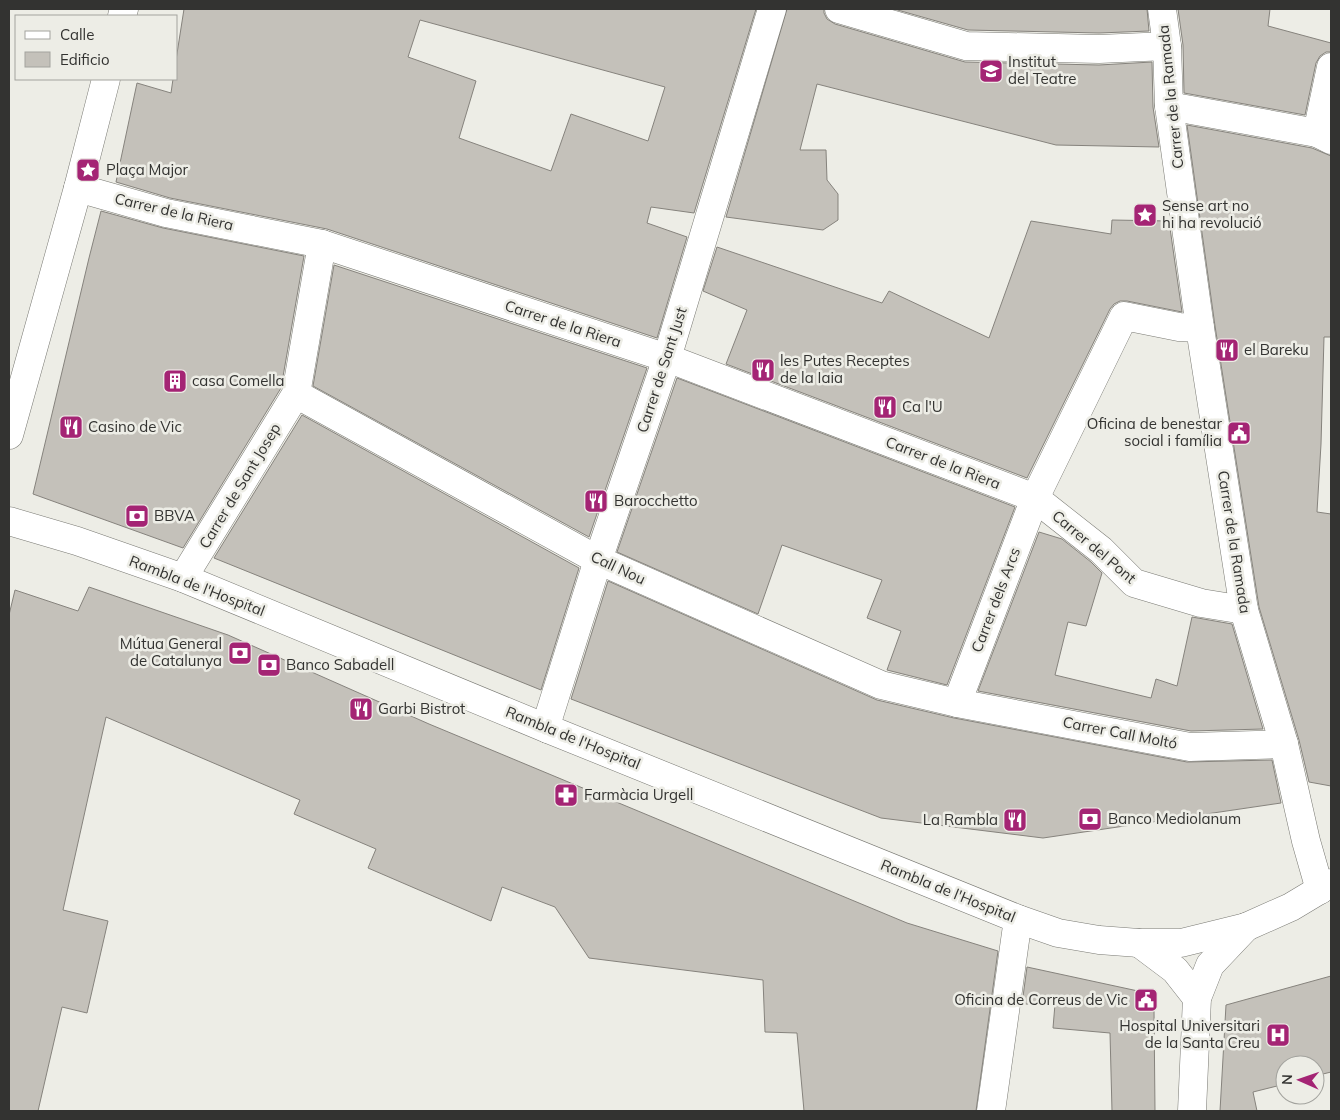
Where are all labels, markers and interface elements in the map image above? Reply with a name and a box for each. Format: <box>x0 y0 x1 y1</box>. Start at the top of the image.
legend <box>15 15 178 80</box>
street label: Carrer de la Ramada <box>1154 24 1187 170</box>
text: Calle <box>60 25 94 44</box>
text: Edificio <box>60 50 110 69</box>
place label: Institut del Teatre <box>1008 52 1076 88</box>
school or university icon: Institut del Teatre <box>978 58 1004 84</box>
place icon: Plaça Major <box>75 157 101 183</box>
place label: Plaça Major <box>106 160 189 179</box>
street label: Carrer de la Riera <box>113 189 235 234</box>
place label: Sense art no hi ha revolució <box>1162 196 1262 232</box>
place icon: Sense art no hi ha revolució <box>1132 202 1158 228</box>
street label: Carrer de la Riera <box>503 296 624 351</box>
street label: Carrer de Sant Just <box>632 305 691 435</box>
restaurant icon: el Bareku <box>1214 337 1240 363</box>
place label: el Bareku <box>1244 340 1309 359</box>
place label: les Putes Receptes de la Iaia <box>780 351 910 387</box>
restaurant icon: les Putes Receptes de la Iaia <box>750 357 776 383</box>
building icon: casa Comella <box>162 368 188 394</box>
place label: casa Comella <box>192 371 285 390</box>
restaurant icon: Ca l'U <box>872 394 898 420</box>
place label: Ca l'U <box>902 397 943 416</box>
restaurant icon: Casino de Vic <box>58 414 84 440</box>
place label: Oficina de benestar social i família <box>1087 414 1223 450</box>
place label: Casino de Vic <box>88 417 182 436</box>
street label: Carrer de Sant Josep <box>195 420 284 552</box>
public building icon: Oficina de benestar social i família <box>1226 420 1252 446</box>
street label: Carrer de la Riera <box>883 432 1003 493</box>
street label: Carrer de la Ramada <box>1214 469 1255 615</box>
restaurant icon: Barocchetto <box>583 488 609 514</box>
place label: Barocchetto <box>614 491 698 510</box>
bank icon: BBVA <box>124 503 150 529</box>
place label: BBVA <box>154 506 195 525</box>
street label: Carrer del Pont <box>1048 506 1140 587</box>
street label: Carrer dels Arcs <box>967 545 1024 655</box>
street label: Call Nou <box>588 547 649 589</box>
street label: Rambla de l'Hospital <box>127 551 268 620</box>
place label: Mútua General de Catalunya <box>120 634 222 670</box>
bank icon: Mútua General de Catalunya <box>227 640 253 666</box>
bank icon: Banco Sabadell <box>256 652 282 678</box>
place label: Banco Sabadell <box>286 655 394 674</box>
restaurant icon: Garbi Bistrot <box>348 696 374 722</box>
place label: Garbi Bistrot <box>378 699 465 718</box>
street label: Rambla de l'Hospital <box>503 702 643 773</box>
street label: Carrer Call Moltó <box>1061 712 1179 753</box>
pharmacy icon: Farmàcia Urgell <box>553 782 579 808</box>
place label: Farmàcia Urgell <box>584 785 693 804</box>
bank icon: Banco Mediolanum <box>1077 806 1103 832</box>
restaurant icon: La Rambla <box>1002 807 1028 833</box>
place label: Banco Mediolanum <box>1108 809 1241 828</box>
place label: La Rambla <box>923 810 998 829</box>
street label: Rambla de l'Hospital <box>878 855 1018 926</box>
public building icon: Oficina de Correus de Vic <box>1133 987 1159 1013</box>
place label: Oficina de Correus de Vic <box>954 990 1128 1009</box>
place label: Hospital Universitari de la Santa Creu <box>1119 1016 1260 1052</box>
hospital icon: Hospital Universitari de la Santa Creu <box>1265 1022 1291 1048</box>
north arrow <box>1275 1055 1325 1105</box>
text: N <box>1278 1074 1296 1085</box>

